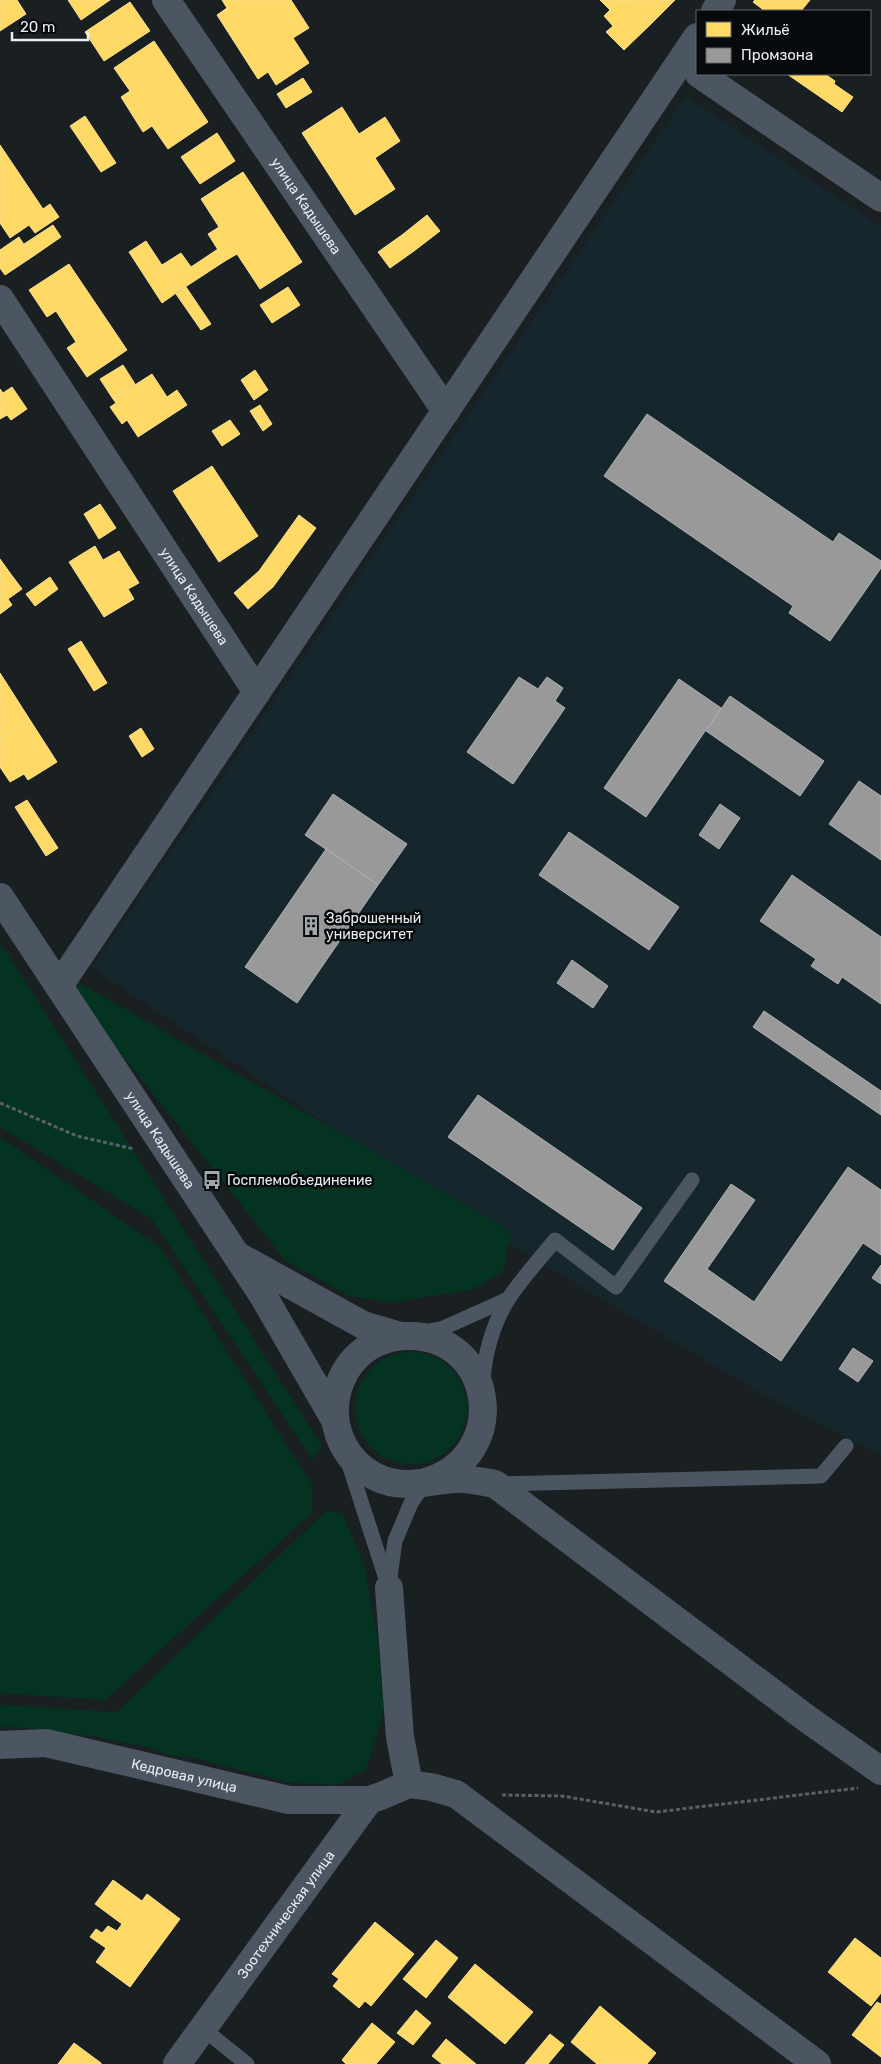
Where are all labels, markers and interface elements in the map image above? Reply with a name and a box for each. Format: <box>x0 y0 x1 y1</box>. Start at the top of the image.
scale bar <box>12 10 89 42</box>
legend <box>696 10 871 75</box>
text: 20 m <box>20 18 55 36</box>
text: Жильё <box>741 21 790 39</box>
text: Промзона <box>741 46 813 64</box>
street label: улица Кадышева <box>267 154 345 258</box>
street label: улица Кадышева <box>156 544 232 648</box>
place label: Заброшенный университет <box>326 910 421 943</box>
building icon: Заброшенный университет <box>300 915 322 937</box>
street label: улица Кадышева <box>122 1088 198 1192</box>
bus stop icon: Госплемобъединение <box>201 1169 223 1191</box>
place label: Госплемобъединение <box>227 1172 373 1189</box>
street label: Кедровая улица <box>129 1755 239 1797</box>
street label: Зоотехническая улица <box>234 1847 338 1982</box>

